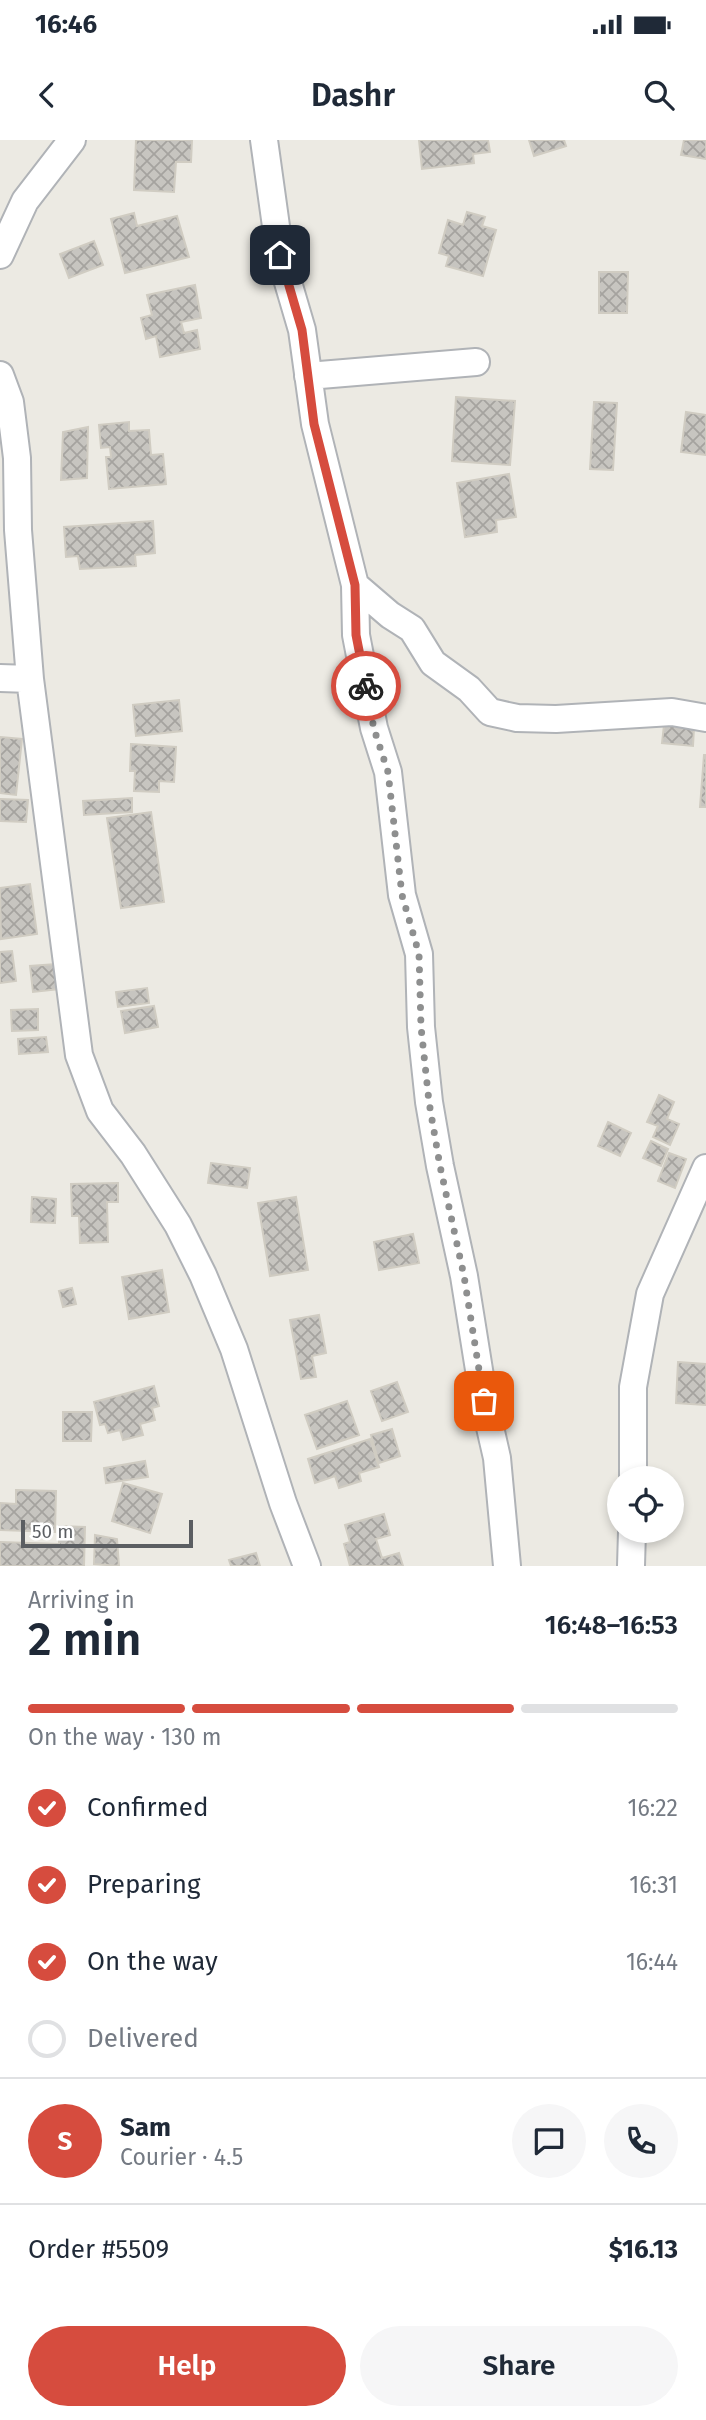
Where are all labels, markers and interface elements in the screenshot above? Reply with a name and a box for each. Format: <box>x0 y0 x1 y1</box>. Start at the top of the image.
text: 16:46 <box>35 9 97 40</box>
icon: back <box>28 76 66 114</box>
text: Dashr <box>311 76 395 114</box>
icon: search <box>640 76 678 114</box>
pin <box>250 225 310 285</box>
icon: home <box>261 236 299 274</box>
courier <box>331 651 401 721</box>
icon: bike <box>347 667 385 705</box>
pin <box>454 1371 514 1431</box>
icon: bag <box>465 1382 503 1420</box>
map controls <box>607 1466 684 1543</box>
button: locate <box>607 1466 684 1543</box>
scale bar <box>21 1517 192 1549</box>
text: 50 m <box>32 1520 73 1543</box>
text: Arriving in <box>28 1586 135 1614</box>
text: 16:48–16:53 <box>545 1610 678 1641</box>
text: 2 min <box>28 1612 141 1667</box>
text: On the way · 130 m <box>28 1723 221 1751</box>
icon: check <box>28 1789 66 1827</box>
text: Confirmed <box>87 1792 208 1823</box>
text: 16:22 <box>627 1794 678 1822</box>
icon: check <box>28 1866 66 1904</box>
text: Preparing <box>87 1869 200 1900</box>
text: 16:31 <box>629 1871 678 1899</box>
icon: check <box>28 1943 66 1981</box>
text: On the way <box>87 1946 218 1977</box>
text: 16:44 <box>626 1948 678 1976</box>
text: Delivered <box>87 2023 199 2054</box>
button: chat <box>512 2104 586 2178</box>
button: phone <box>604 2104 678 2178</box>
text: Sam <box>120 2112 171 2143</box>
text: S <box>58 2126 72 2157</box>
text: Courier · 4.5 <box>120 2143 243 2171</box>
text: Order #5509 <box>28 2234 169 2265</box>
text: $16.13 <box>609 2234 678 2265</box>
button: Help <box>28 2326 346 2406</box>
button: Share <box>360 2326 678 2406</box>

